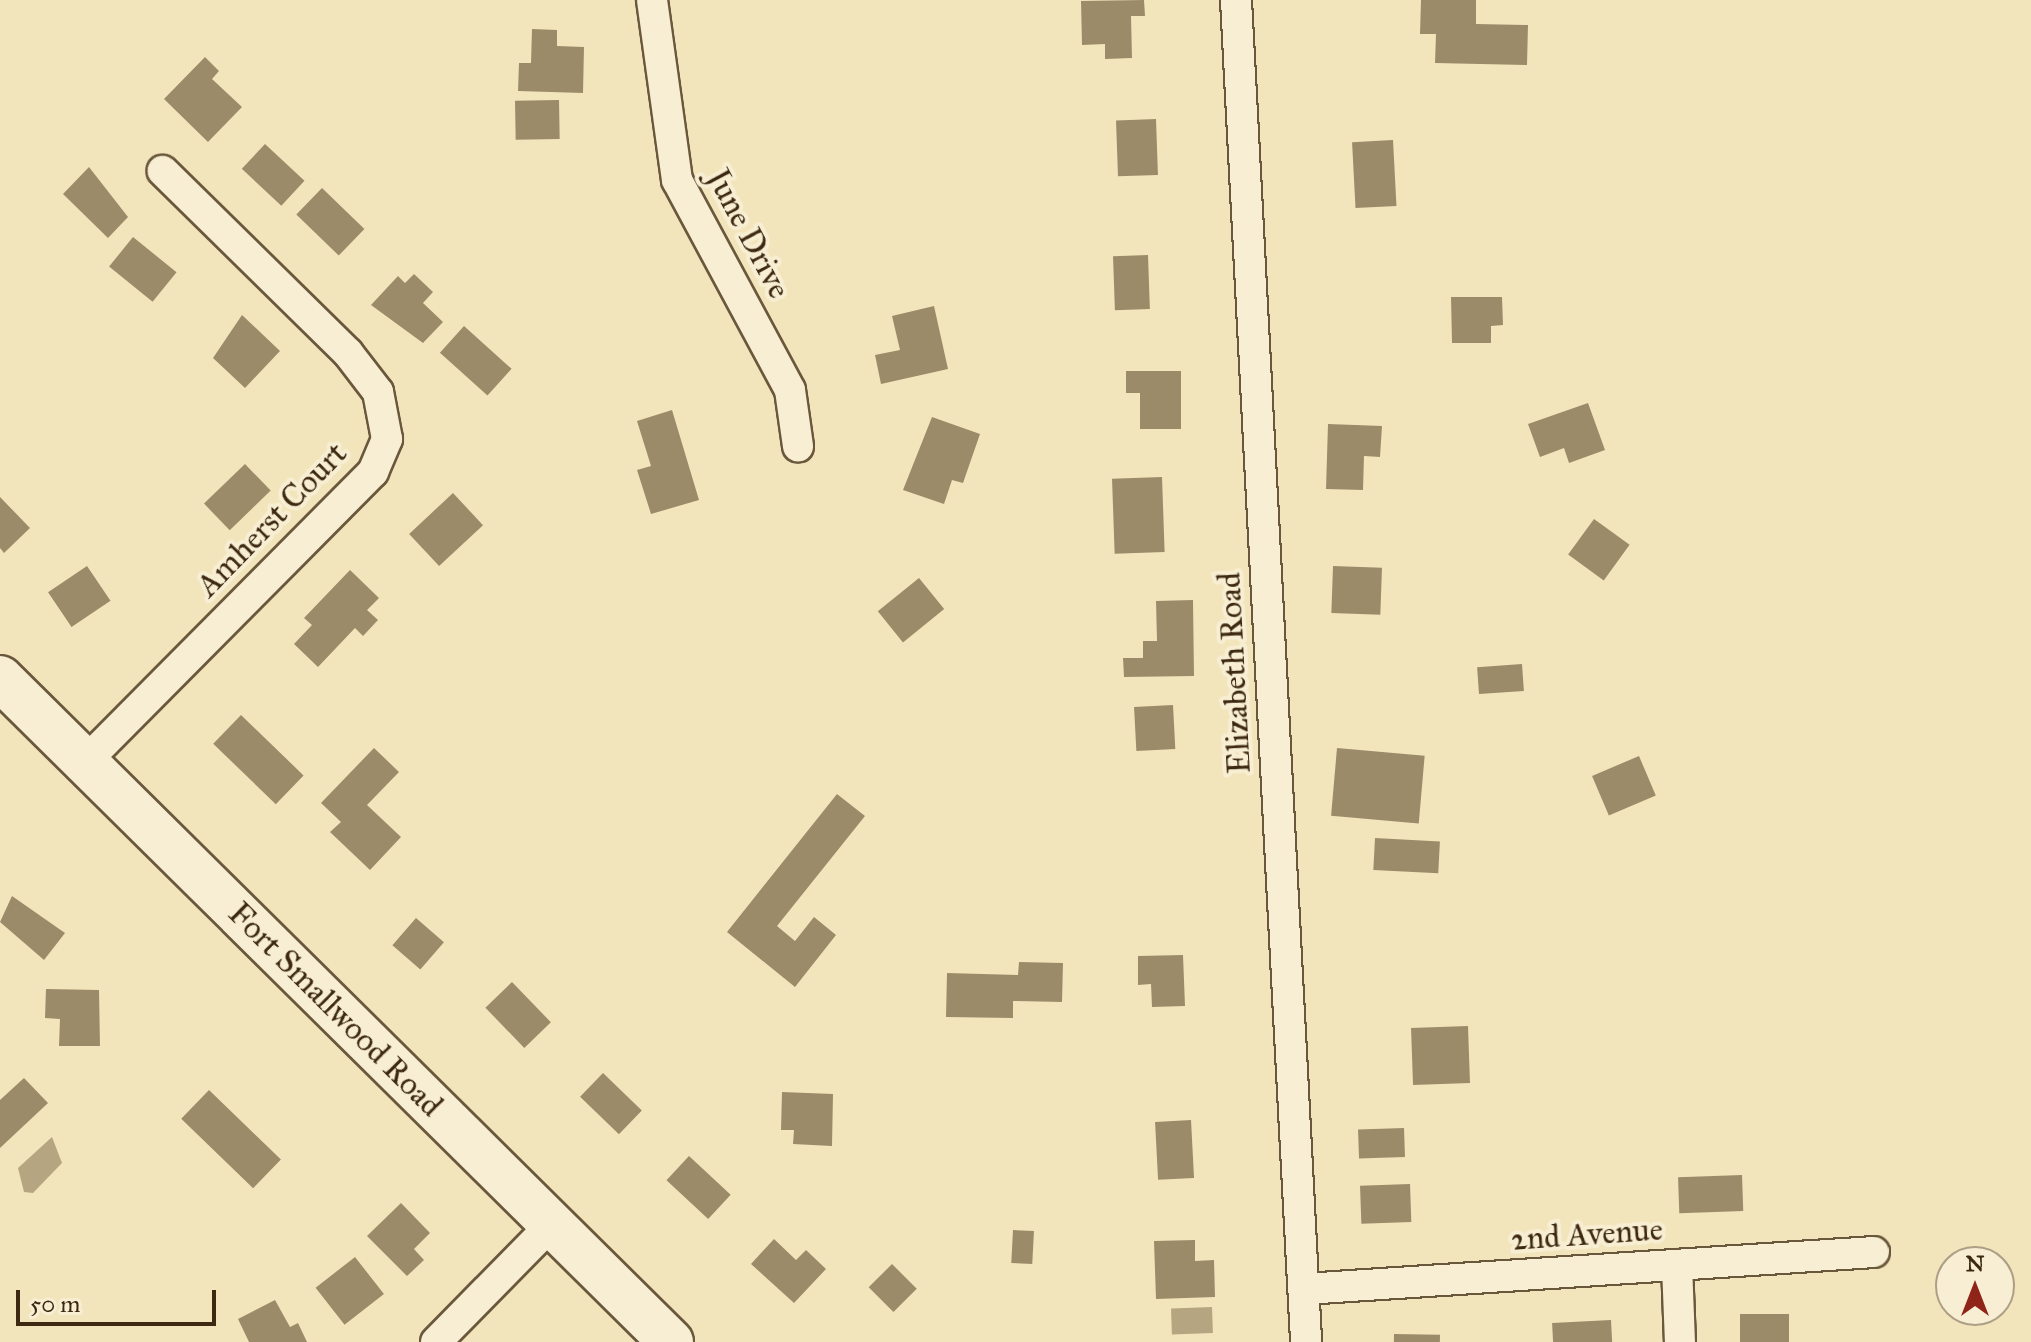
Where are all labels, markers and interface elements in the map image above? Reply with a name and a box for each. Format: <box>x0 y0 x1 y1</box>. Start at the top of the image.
street label: June Drive <box>698 163 798 305</box>
street label: Amherst Court <box>189 435 355 605</box>
street label: Elizabeth Road <box>1211 571 1259 775</box>
street label: Fort Smallwood Road <box>220 895 450 1125</box>
street label: 2nd Avenue <box>1510 1211 1664 1259</box>
north arrow <box>1935 1246 2015 1326</box>
text: N <box>1966 1250 1984 1277</box>
scale bar <box>20 1274 220 1324</box>
text: 50 m <box>30 1289 80 1319</box>

